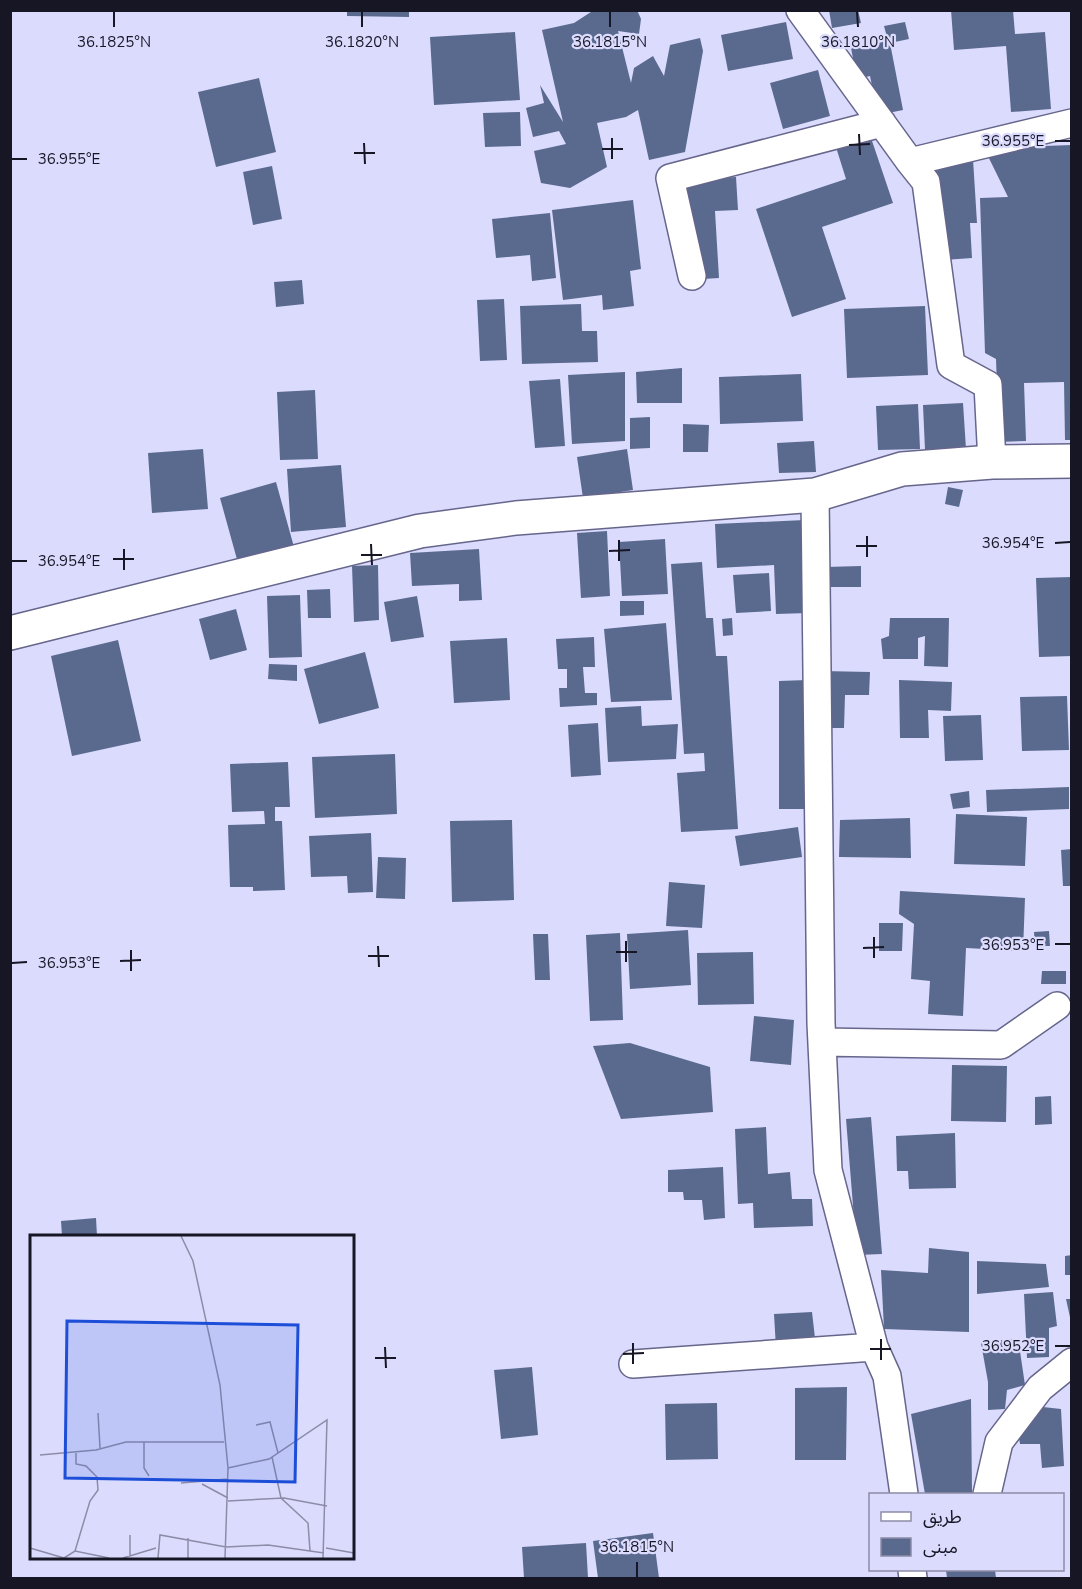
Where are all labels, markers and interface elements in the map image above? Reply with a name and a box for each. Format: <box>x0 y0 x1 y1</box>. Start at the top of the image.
text: 36.1825°N <box>77 32 151 52</box>
text: 36.1820°N <box>325 32 399 52</box>
text: 36.1815°N <box>573 32 647 52</box>
text: 36.1810°N <box>821 32 895 52</box>
text: 36.955°E <box>982 131 1044 151</box>
text: 36.955°E <box>38 149 100 169</box>
text: 36.954°E <box>982 533 1044 553</box>
text: 36.954°E <box>38 551 100 571</box>
text: 36.953°E <box>982 935 1044 955</box>
text: 36.953°E <box>38 953 100 973</box>
inset map <box>30 1235 354 1559</box>
text: 36.952°E <box>982 1336 1044 1356</box>
legend <box>869 1493 1064 1571</box>
text: طريق <box>923 1505 962 1529</box>
text: مبنى <box>923 1535 958 1559</box>
text: 36.1815°N <box>600 1537 674 1557</box>

